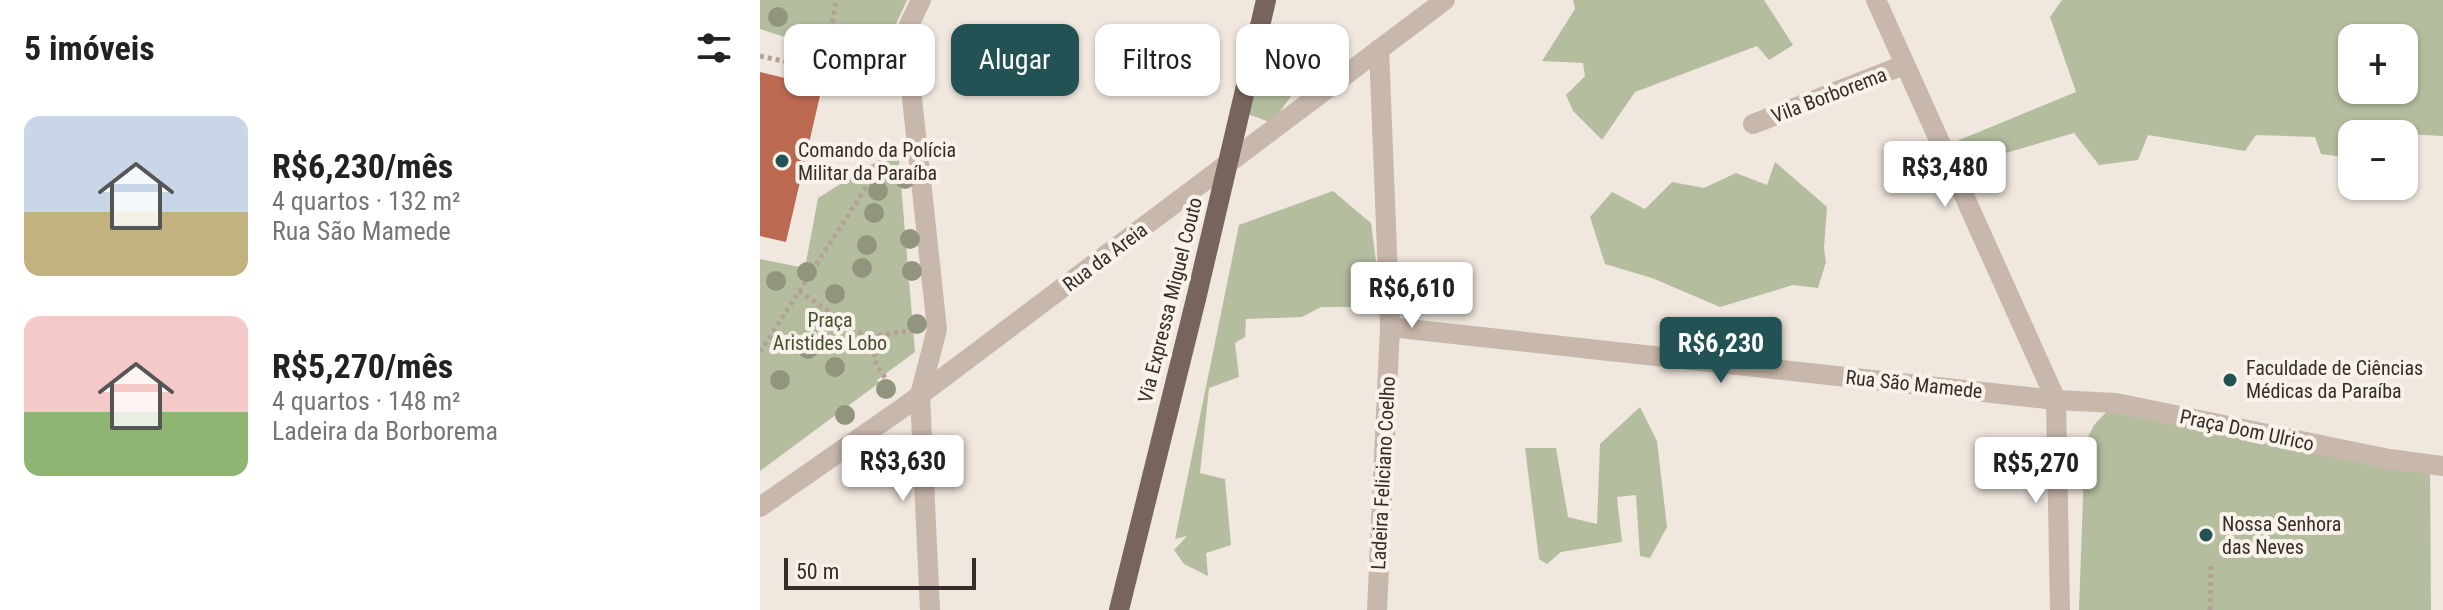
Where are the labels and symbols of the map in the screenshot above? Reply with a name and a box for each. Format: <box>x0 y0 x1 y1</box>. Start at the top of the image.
street label: Vila Borborema <box>1768 62 1890 128</box>
place label: Comando da Polícia Militar da Paraíba <box>798 138 956 185</box>
pin: R$3,480 <box>1871 141 2019 209</box>
marker: Comando da Polícia Militar da Paraíba <box>773 152 791 170</box>
street label: Via Expressa Miguel Couto <box>1133 195 1207 405</box>
street label: Rua da Areia <box>1058 217 1152 297</box>
pin: R$6,610 <box>1338 262 1486 330</box>
park label: Praça Aristides Lobo <box>773 308 887 355</box>
pin: R$6,230 <box>1647 317 1795 385</box>
place label: Faculdade de Ciências Médicas da Paraíba <box>2246 356 2423 403</box>
street label: Rua São Mamede <box>1844 365 1984 403</box>
marker: Faculdade de Ciências Médicas da Paraíba <box>2221 371 2239 389</box>
street label: Ladeira Feliciano Coelho <box>1366 376 1400 570</box>
street label: Praça Dom Ulrico <box>2178 404 2316 456</box>
pin: R$3,630 <box>829 435 977 503</box>
pin: R$5,270 <box>1962 437 2110 505</box>
place label: Nossa Senhora das Neves <box>2222 512 2341 559</box>
marker: Nossa Senhora das Neves <box>2197 526 2215 544</box>
scale bar <box>784 554 976 590</box>

